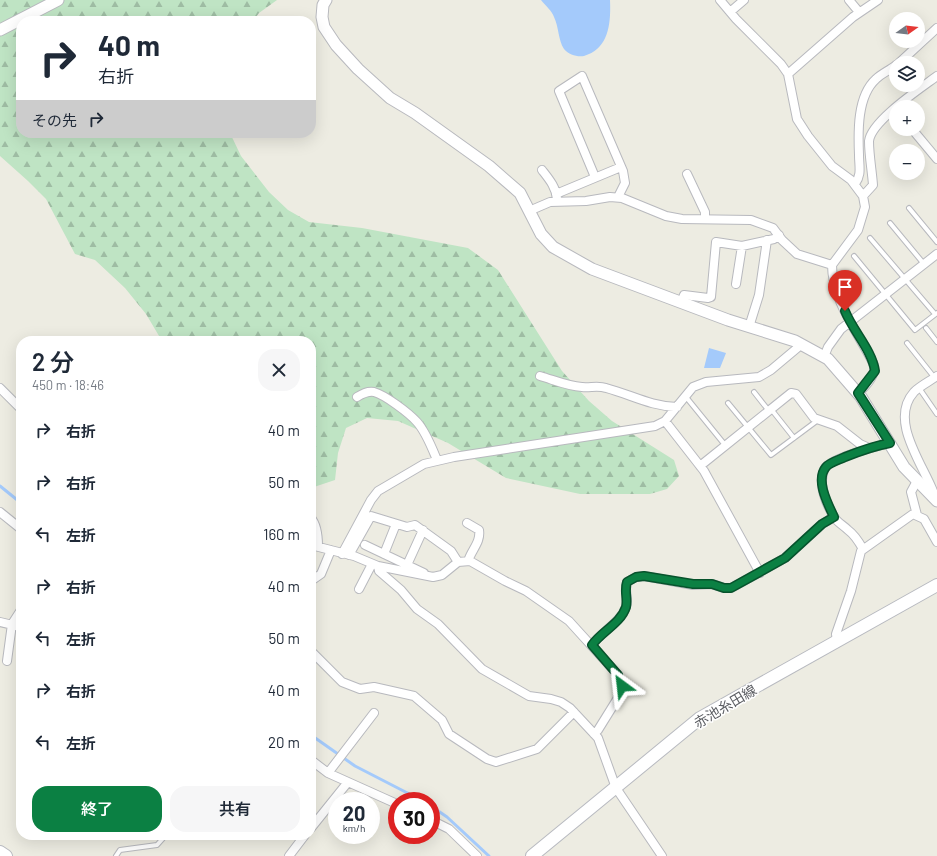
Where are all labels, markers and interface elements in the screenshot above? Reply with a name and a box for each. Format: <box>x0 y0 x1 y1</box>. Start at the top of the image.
north arrow <box>889 12 925 48</box>
map controls <box>889 12 925 180</box>
text: 40 m <box>98 28 160 62</box>
icon: right <box>32 32 84 84</box>
button: layers <box>889 56 925 92</box>
text: 右折 <box>98 65 134 87</box>
button: + <box>889 100 925 136</box>
icon: right <box>85 108 107 130</box>
text: その先 <box>32 111 77 129</box>
button: − <box>889 144 925 180</box>
pin <box>828 270 862 311</box>
icon: arrive <box>834 276 856 298</box>
text: 2 分 <box>32 347 74 376</box>
button: close <box>258 349 300 391</box>
text: 450 m · 18:46 <box>32 377 104 393</box>
icon: right <box>32 419 54 441</box>
text: 40 m <box>268 421 300 439</box>
text: 右折 <box>66 422 96 440</box>
icon: right <box>32 471 54 493</box>
text: 50 m <box>268 473 300 491</box>
text: 右折 <box>66 474 96 492</box>
icon: left <box>32 523 54 545</box>
text: 160 m <box>263 525 300 543</box>
text: 左折 <box>66 526 96 544</box>
icon: right <box>32 575 54 597</box>
text: 40 m <box>268 577 300 595</box>
text: 右折 <box>66 578 96 596</box>
icon: left <box>32 627 54 649</box>
text: 50 m <box>268 629 300 647</box>
text: 左折 <box>66 630 96 648</box>
position arrow <box>601 665 643 707</box>
icon: right <box>32 679 54 701</box>
text: 40 m <box>268 681 300 699</box>
street label: 赤池糸田線 <box>691 681 759 731</box>
text: 右折 <box>66 682 96 700</box>
icon: left <box>32 731 54 753</box>
text: 20 m <box>268 733 300 751</box>
text: 左折 <box>66 734 96 752</box>
button: 終了 <box>32 786 162 832</box>
button: 共有 <box>170 786 300 832</box>
speed limit sign: 30 <box>388 792 440 844</box>
text: 20 <box>343 801 365 825</box>
text: km/h <box>343 822 365 834</box>

